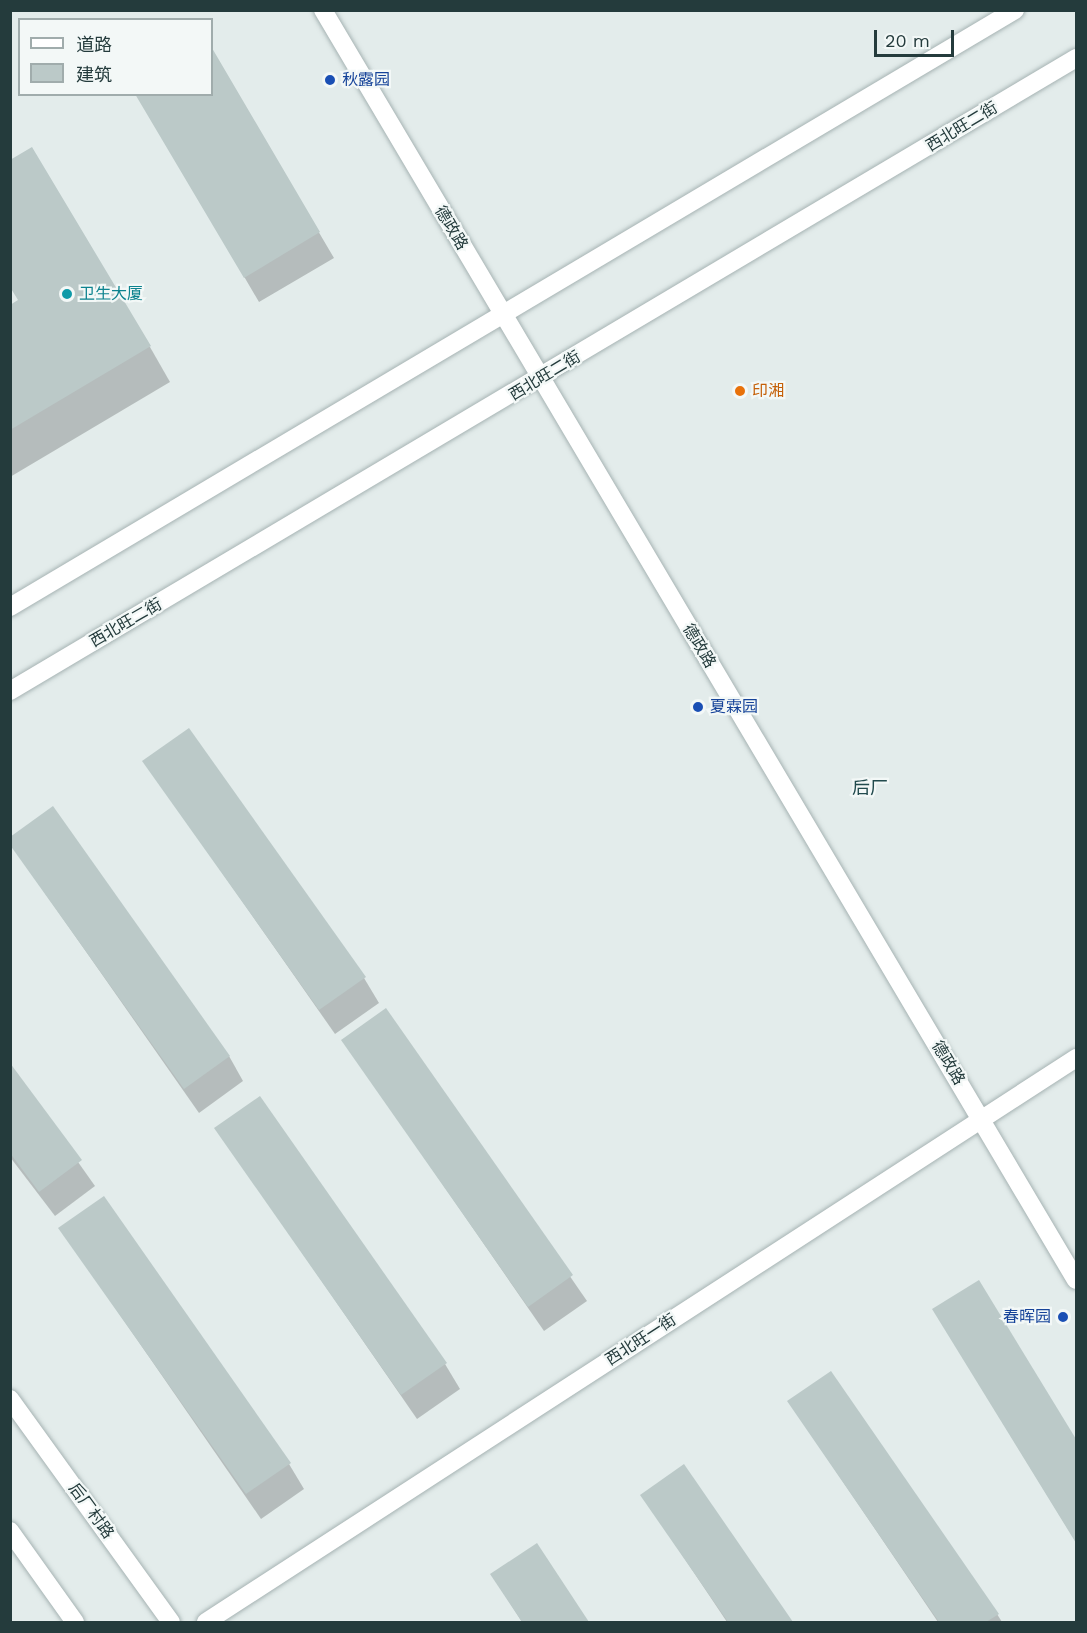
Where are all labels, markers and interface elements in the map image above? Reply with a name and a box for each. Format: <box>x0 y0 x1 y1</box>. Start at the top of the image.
legend <box>18 18 213 96</box>
scale bar <box>877 18 956 56</box>
text: 20 m <box>885 30 930 51</box>
text: 道路 <box>76 34 112 55</box>
text: 建筑 <box>76 64 112 85</box>
place label: 秋露园 <box>342 70 390 90</box>
marker: 秋露园 <box>323 73 337 87</box>
street label: 西北旺二街 <box>923 98 1001 156</box>
street label: 德政路 <box>430 202 472 254</box>
place label: 卫生大厦 <box>79 284 143 304</box>
marker: 卫生大厦 <box>60 287 74 301</box>
street label: 西北旺二街 <box>506 347 584 405</box>
place label: 印湘 <box>752 381 784 401</box>
marker: 印湘 <box>733 384 747 398</box>
street label: 西北旺二街 <box>87 595 165 651</box>
street label: 德政路 <box>678 620 720 672</box>
place label: 夏霖园 <box>710 697 758 717</box>
marker: 夏霖园 <box>691 700 705 714</box>
district label: 后厂 <box>852 777 888 799</box>
street label: 德政路 <box>927 1037 969 1089</box>
place label: 春晖园 <box>1003 1307 1051 1327</box>
street label: 西北旺一街 <box>602 1310 680 1370</box>
marker: 春晖园 <box>1056 1310 1070 1324</box>
street label: 后厂村路 <box>64 1479 118 1543</box>

